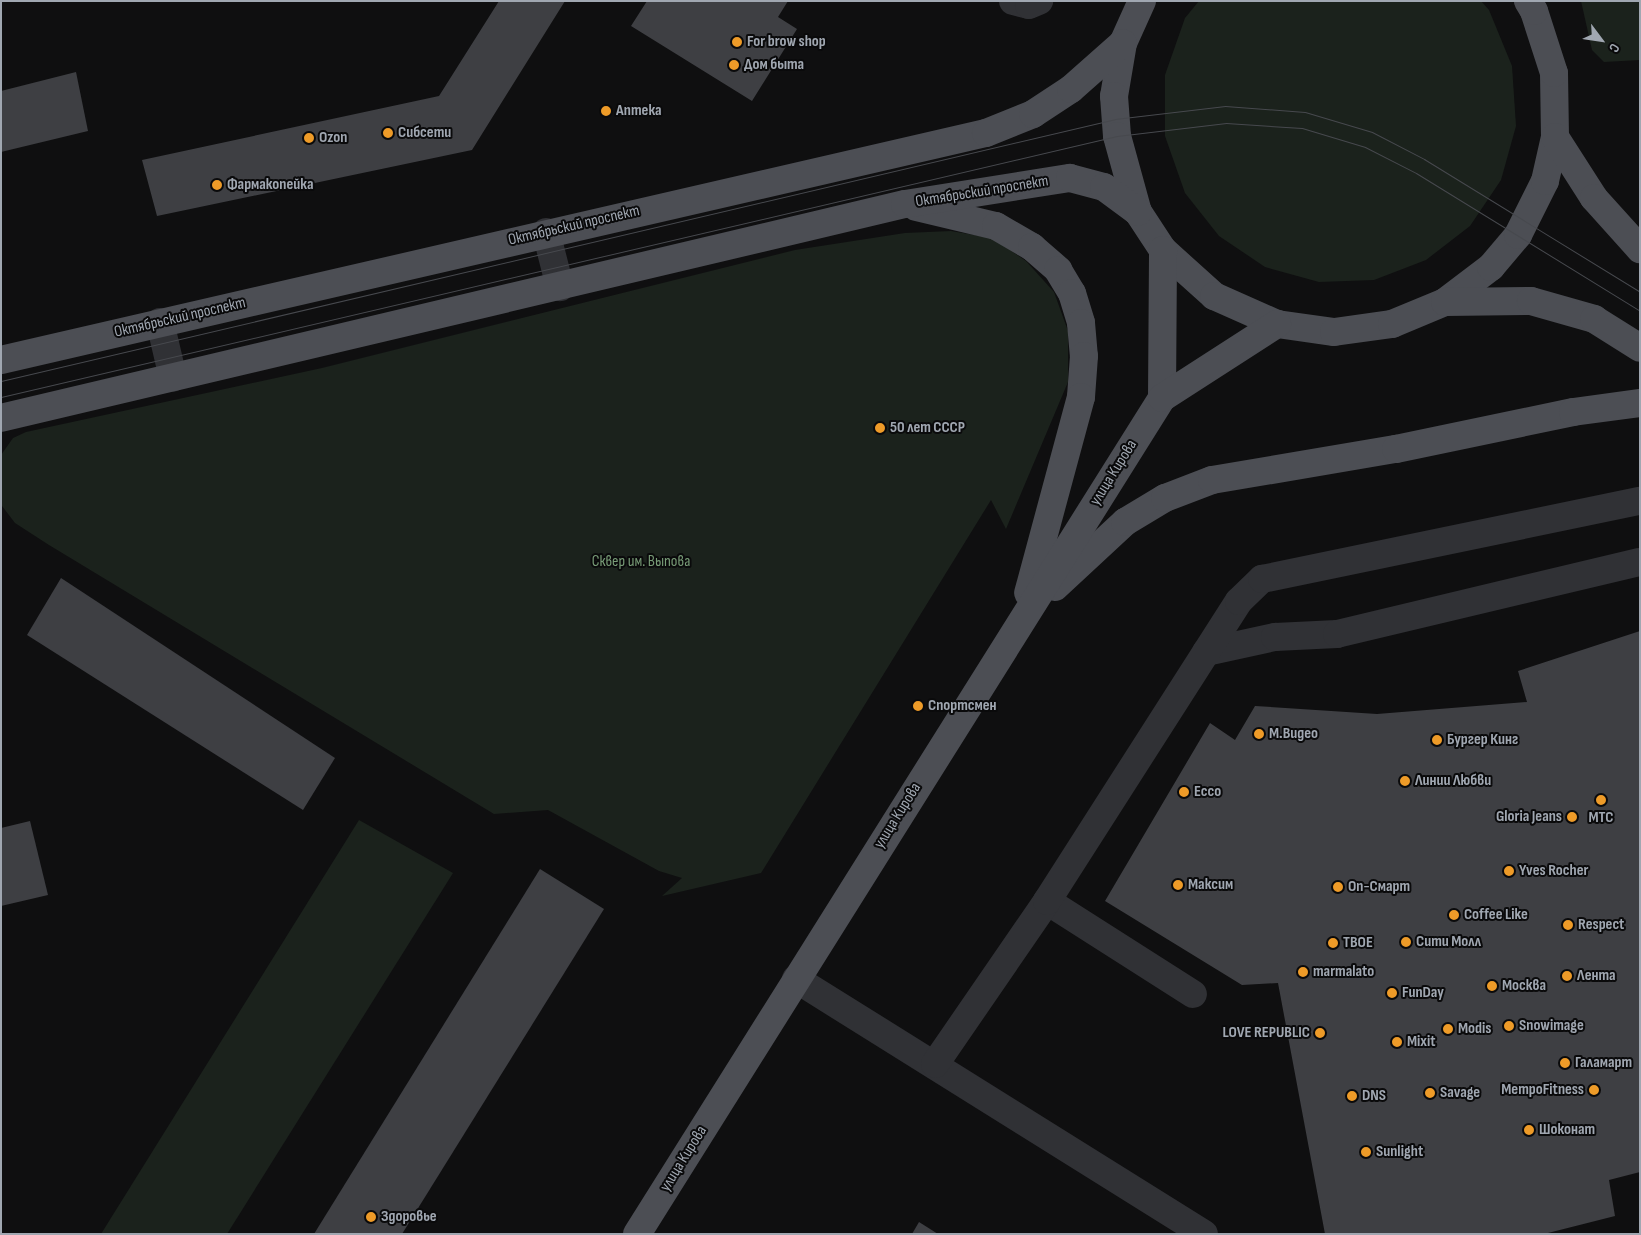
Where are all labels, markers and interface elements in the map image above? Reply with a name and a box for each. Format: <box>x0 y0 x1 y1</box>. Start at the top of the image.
north arrow <box>1576 15 1626 65</box>
place label: For brow shop <box>747 32 826 52</box>
marker: For brow shop <box>731 36 743 48</box>
text: С <box>1605 41 1623 55</box>
place label: Дом быта <box>744 55 804 75</box>
marker: Дом быта <box>728 59 740 71</box>
place label: Аптека <box>616 101 662 121</box>
marker: Аптека <box>600 105 612 117</box>
place label: Сибсети <box>398 123 451 143</box>
marker: Сибсети <box>382 127 394 139</box>
place label: Ozon <box>319 128 347 148</box>
marker: Ozon <box>303 132 315 144</box>
street label: Октябрьский проспект <box>914 172 1050 212</box>
place label: Фармакопейка <box>227 175 313 195</box>
marker: Фармакопейка <box>211 179 223 191</box>
street label: Октябрьский проспект <box>506 202 642 250</box>
street label: Октябрьский проспект <box>112 294 248 342</box>
place label: 50 лет СССР <box>890 418 965 438</box>
marker: 50 лет СССР <box>874 422 886 434</box>
street label: улица Кирова <box>1086 437 1142 509</box>
park label: Сквер им. Выпова <box>592 552 690 572</box>
place label: Спортсмен <box>928 696 997 716</box>
marker: Спортсмен <box>912 700 924 712</box>
place label: М.Видео <box>1269 724 1318 744</box>
marker: М.Видео <box>1253 728 1265 740</box>
place label: Бургер Кинг <box>1447 730 1518 750</box>
marker: Бургер Кинг <box>1431 734 1443 746</box>
place label: Линии Любви <box>1415 771 1491 791</box>
marker: Линии Любви <box>1399 775 1411 787</box>
street label: улица Кирова <box>870 780 926 852</box>
place label: Ecco <box>1194 782 1221 802</box>
marker: Ecco <box>1178 786 1190 798</box>
marker: МТС <box>1595 794 1607 806</box>
place label: Gloria Jeans <box>1496 807 1562 827</box>
place label: МТС <box>1588 808 1614 828</box>
marker: Gloria Jeans <box>1566 811 1578 823</box>
place label: Yves Rocher <box>1519 861 1588 881</box>
marker: Yves Rocher <box>1503 865 1515 877</box>
place label: Максим <box>1188 875 1233 895</box>
place label: On-Смарт <box>1348 877 1410 897</box>
marker: Максим <box>1172 879 1184 891</box>
marker: On-Смарт <box>1332 881 1344 893</box>
place label: Coffee Like <box>1464 905 1528 925</box>
marker: Coffee Like <box>1448 909 1460 921</box>
place label: Respect <box>1578 915 1624 935</box>
marker: Respect <box>1562 919 1574 931</box>
place label: Сити Молл <box>1416 932 1481 952</box>
place label: ТВОЕ <box>1343 933 1373 953</box>
marker: Сити Молл <box>1400 936 1412 948</box>
marker: ТВОЕ <box>1327 937 1339 949</box>
place label: marmalato <box>1313 962 1374 982</box>
marker: marmalato <box>1297 966 1309 978</box>
place label: Лента <box>1577 966 1616 986</box>
marker: Лента <box>1561 970 1573 982</box>
place label: Москва <box>1502 976 1546 996</box>
marker: Москва <box>1486 980 1498 992</box>
place label: FunDay <box>1402 983 1444 1003</box>
marker: FunDay <box>1386 987 1398 999</box>
place label: Snowimage <box>1519 1016 1584 1036</box>
place label: Modis <box>1458 1019 1491 1039</box>
marker: Snowimage <box>1503 1020 1515 1032</box>
place label: LOVE REPUBLIC <box>1222 1023 1310 1043</box>
marker: Modis <box>1442 1023 1454 1035</box>
marker: LOVE REPUBLIC <box>1314 1027 1326 1039</box>
place label: Mixit <box>1407 1032 1436 1052</box>
marker: Mixit <box>1391 1036 1403 1048</box>
place label: Галамарт <box>1575 1053 1632 1073</box>
marker: Галамарт <box>1559 1057 1571 1069</box>
place label: МетроFitness <box>1501 1080 1584 1100</box>
place label: Savage <box>1440 1083 1480 1103</box>
marker: МетроFitness <box>1588 1084 1600 1096</box>
place label: DNS <box>1362 1086 1386 1106</box>
marker: Savage <box>1424 1087 1436 1099</box>
marker: DNS <box>1346 1090 1358 1102</box>
place label: Шоконат <box>1539 1120 1595 1140</box>
street label: улица Кирова <box>656 1123 712 1195</box>
marker: Шоконат <box>1523 1124 1535 1136</box>
place label: Sunlight <box>1376 1142 1423 1162</box>
marker: Sunlight <box>1360 1146 1372 1158</box>
place label: Здоровье <box>381 1207 437 1227</box>
marker: Здоровье <box>365 1211 377 1223</box>

